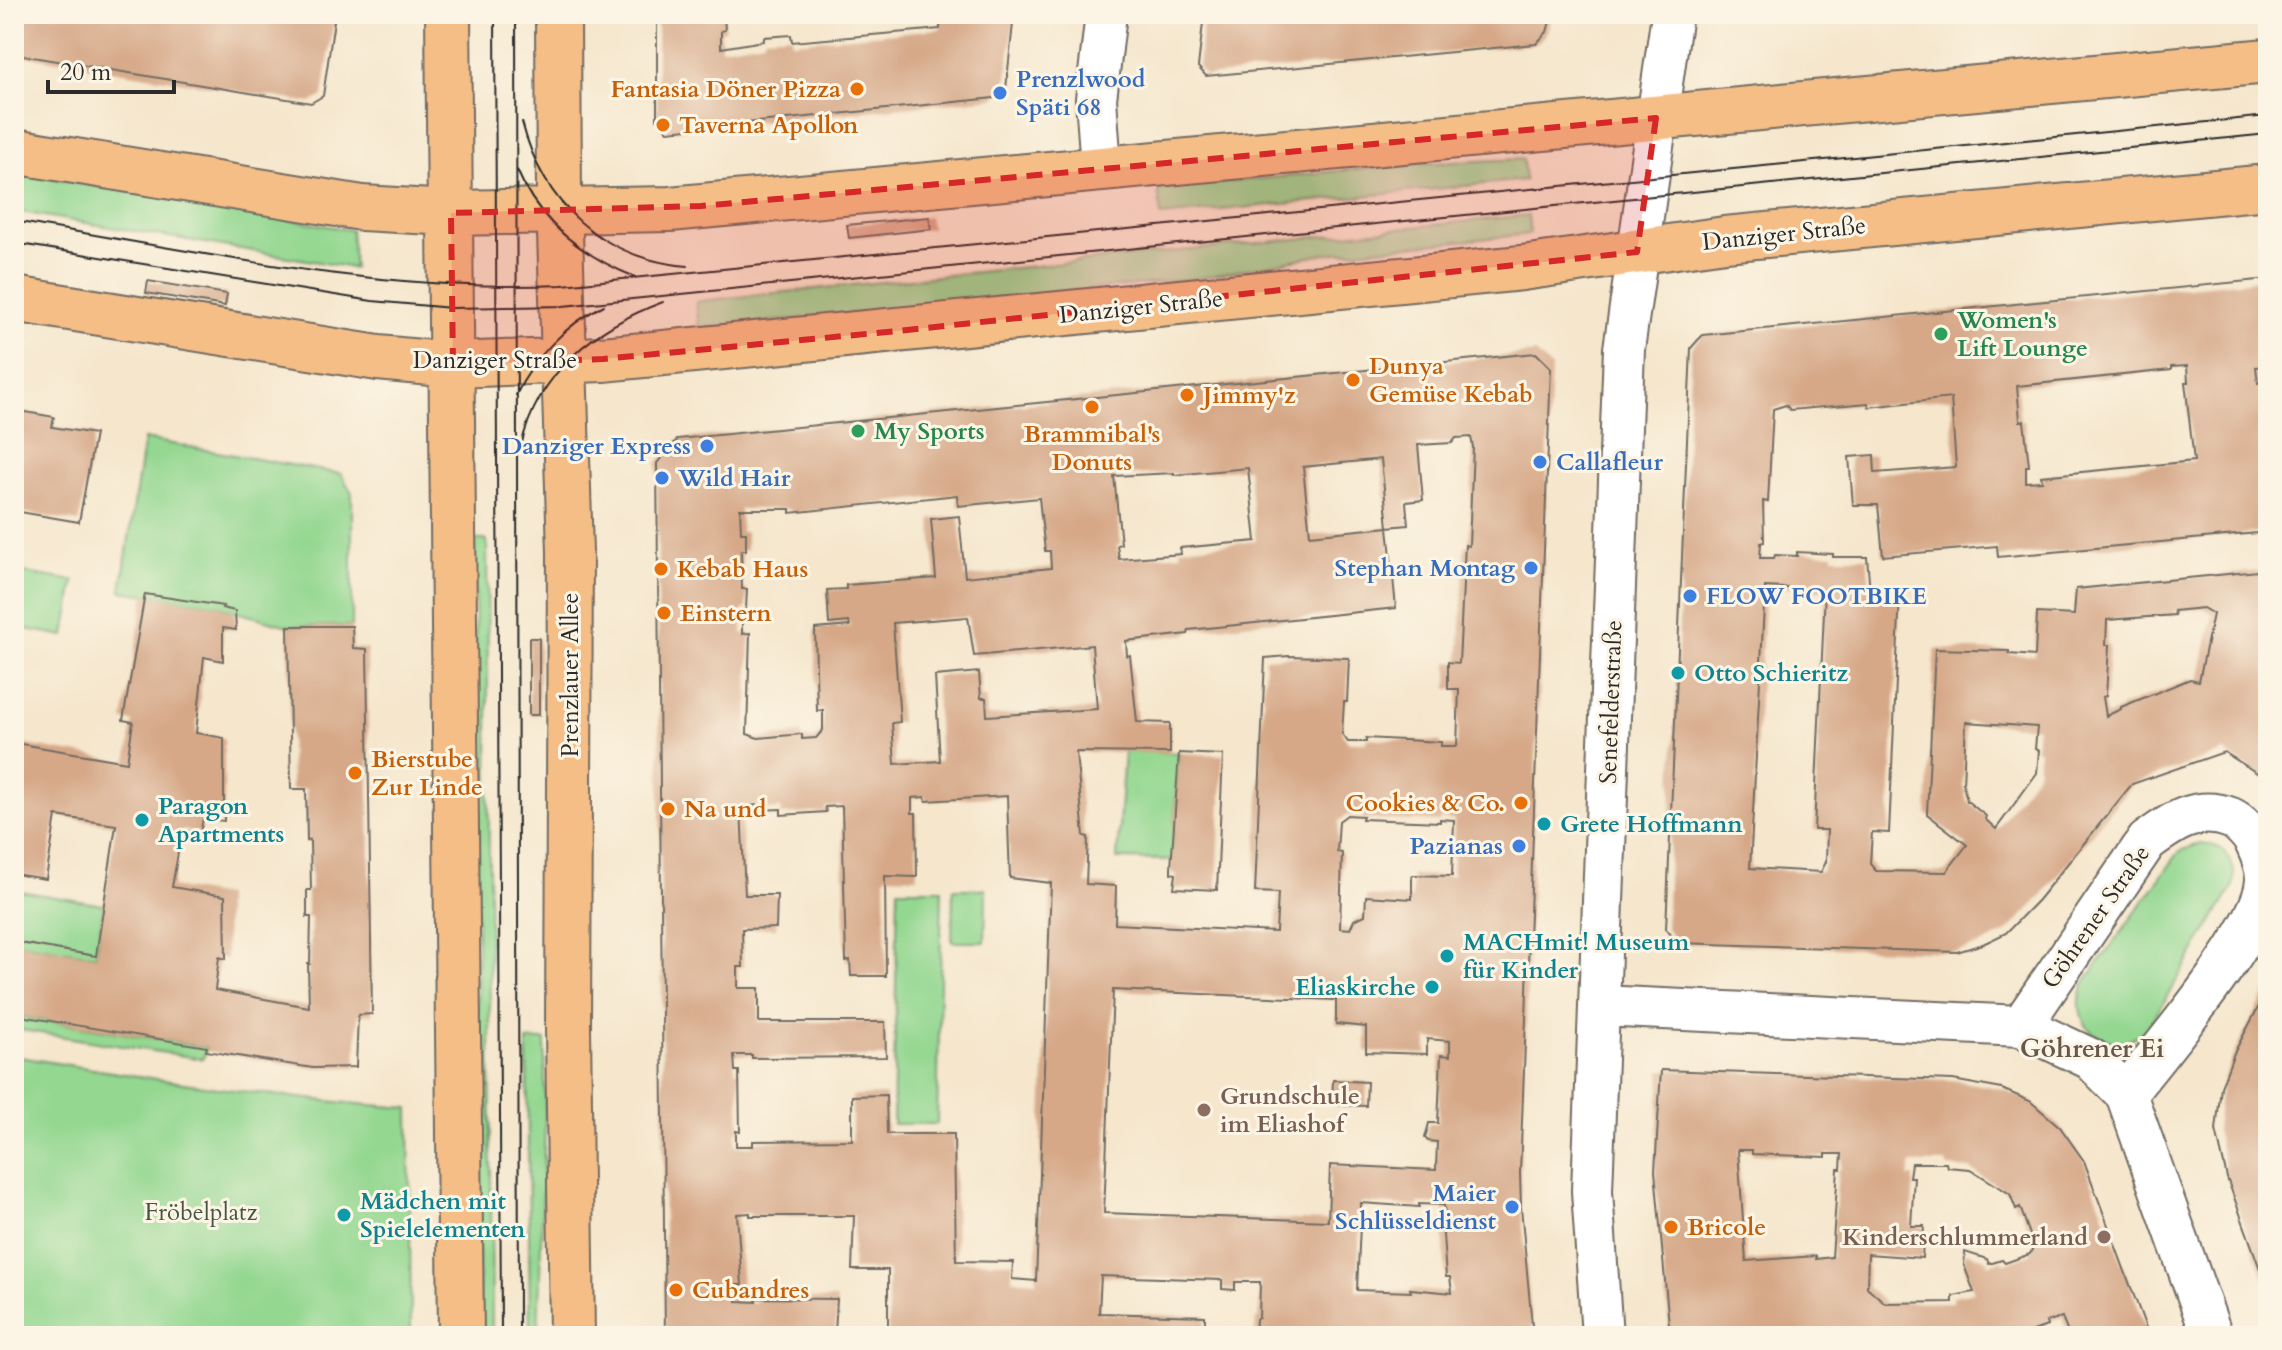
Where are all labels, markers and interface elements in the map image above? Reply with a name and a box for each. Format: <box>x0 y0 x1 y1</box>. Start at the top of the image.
scale bar <box>48 44 174 94</box>
text: 20 m <box>60 56 112 89</box>
place label: Prenzlwood Späti 68 <box>1016 63 1146 124</box>
place label: Fantasia Döner Pizza <box>611 73 841 106</box>
marker: Fantasia Döner Pizza <box>848 80 866 98</box>
marker: Prenzlwood Späti 68 <box>991 84 1009 102</box>
place label: Taverna Apollon <box>679 109 859 142</box>
marker: Taverna Apollon <box>654 116 672 134</box>
street label: Danziger Straße <box>1700 209 1868 259</box>
street label: Danziger Straße <box>1057 282 1225 332</box>
place label: Women's Lift Lounge <box>1956 304 2088 365</box>
marker: Women's Lift Lounge <box>1932 325 1950 343</box>
street label: Danziger Straße <box>413 344 577 377</box>
place label: Dunya Gemüse Kebab <box>1369 350 1533 411</box>
marker: Dunya Gemüse Kebab <box>1344 371 1362 389</box>
place label: Jimmy'z <box>1200 379 1296 412</box>
marker: Jimmy'z <box>1178 386 1196 404</box>
marker: Brammibal's Donuts <box>1083 398 1101 416</box>
place label: My Sports <box>874 415 985 448</box>
place label: Brammibal's Donuts <box>1024 418 1160 479</box>
marker: My Sports <box>849 422 867 440</box>
place label: Danziger Express <box>502 430 691 463</box>
marker: Danziger Express <box>698 437 716 455</box>
place label: Callafleur <box>1556 446 1664 479</box>
marker: Callafleur <box>1531 453 1549 471</box>
place label: Wild Hair <box>677 462 791 495</box>
marker: Wild Hair <box>653 469 671 487</box>
place label: Stephan Montag <box>1334 552 1516 585</box>
place label: Kebab Haus <box>677 553 809 586</box>
marker: Stephan Montag <box>1522 559 1540 577</box>
marker: Kebab Haus <box>652 560 670 578</box>
place label: FLOW FOOTBIKE <box>1706 580 1927 613</box>
marker: FLOW FOOTBIKE <box>1681 587 1699 605</box>
street label: Prenzlauer Allee <box>554 592 587 758</box>
place label: Einstern <box>680 597 772 630</box>
marker: Einstern <box>655 604 673 622</box>
street label: Senefelderstraße <box>1592 619 1630 785</box>
place label: Otto Schieritz <box>1694 657 1848 690</box>
marker: Otto Schieritz <box>1669 664 1687 682</box>
place label: Bierstube Zur Linde <box>371 743 483 804</box>
marker: Bierstube Zur Linde <box>346 764 364 782</box>
place label: Cookies & Co. <box>1345 787 1505 820</box>
place label: Paragon Apartments <box>158 790 284 851</box>
place label: Na und <box>684 793 767 826</box>
marker: Cookies & Co. <box>1512 794 1530 812</box>
marker: Na und <box>659 800 677 818</box>
place label: Grete Hoffmann <box>1560 808 1743 841</box>
marker: Paragon Apartments <box>133 811 151 829</box>
marker: Grete Hoffmann <box>1535 815 1553 833</box>
place label: Pazianas <box>1410 830 1503 863</box>
marker: Pazianas <box>1510 837 1528 855</box>
street label: Göhrener Straße <box>2034 839 2158 995</box>
place label: MACHmit! Museum für Kinder <box>1463 926 1690 987</box>
marker: MACHmit! Museum für Kinder <box>1438 947 1456 965</box>
place label: Eliaskirche <box>1295 971 1416 1004</box>
marker: Eliaskirche <box>1423 978 1441 996</box>
district label: Göhrener Ei <box>2020 1031 2164 1066</box>
place label: Grundschule im Eliashof <box>1220 1080 1360 1141</box>
marker: Grundschule im Eliashof <box>1195 1101 1213 1119</box>
place label: Maier Schlüsseldienst <box>1335 1177 1497 1238</box>
place label: Mädchen mit Spielelementen <box>360 1185 526 1246</box>
park label: Fröbelplatz <box>145 1196 258 1229</box>
marker: Maier Schlüsseldienst <box>1503 1198 1521 1216</box>
marker: Mädchen mit Spielelementen <box>335 1206 353 1224</box>
place label: Bricole <box>1687 1211 1766 1244</box>
marker: Bricole <box>1662 1218 1680 1236</box>
place label: Kinderschlummerland <box>1842 1221 2088 1254</box>
marker: Kinderschlummerland <box>2095 1228 2113 1246</box>
place label: Cubandres <box>692 1274 809 1307</box>
marker: Cubandres <box>667 1281 685 1299</box>

